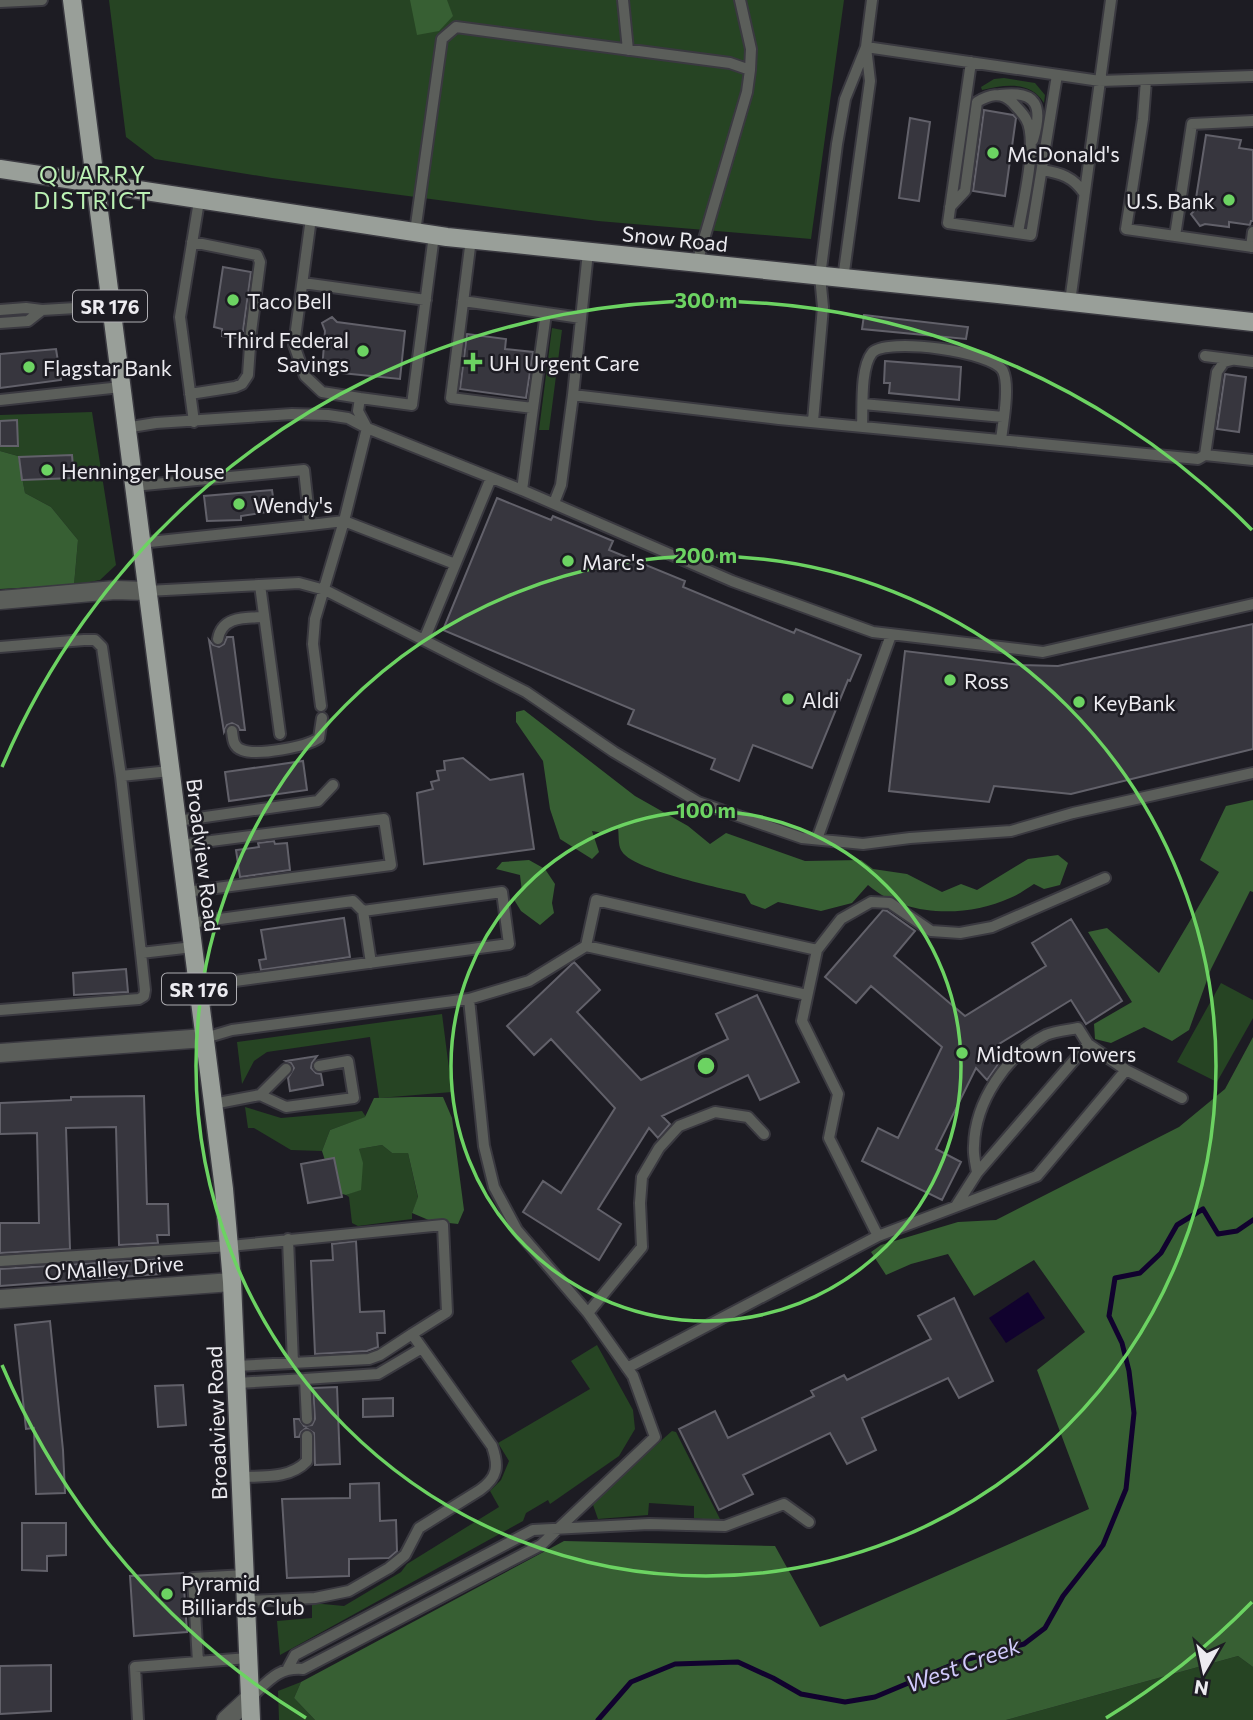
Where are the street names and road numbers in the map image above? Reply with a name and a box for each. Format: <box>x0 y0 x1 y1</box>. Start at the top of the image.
street label: Snow Road <box>621 220 729 256</box>
road number: SR 176 <box>73 290 147 322</box>
street label: Broadview Road <box>182 777 226 933</box>
road number: SR 176 <box>162 973 236 1004</box>
street label: O'Malley Drive <box>44 1250 184 1284</box>
street label: Broadview Road <box>201 1346 231 1500</box>

